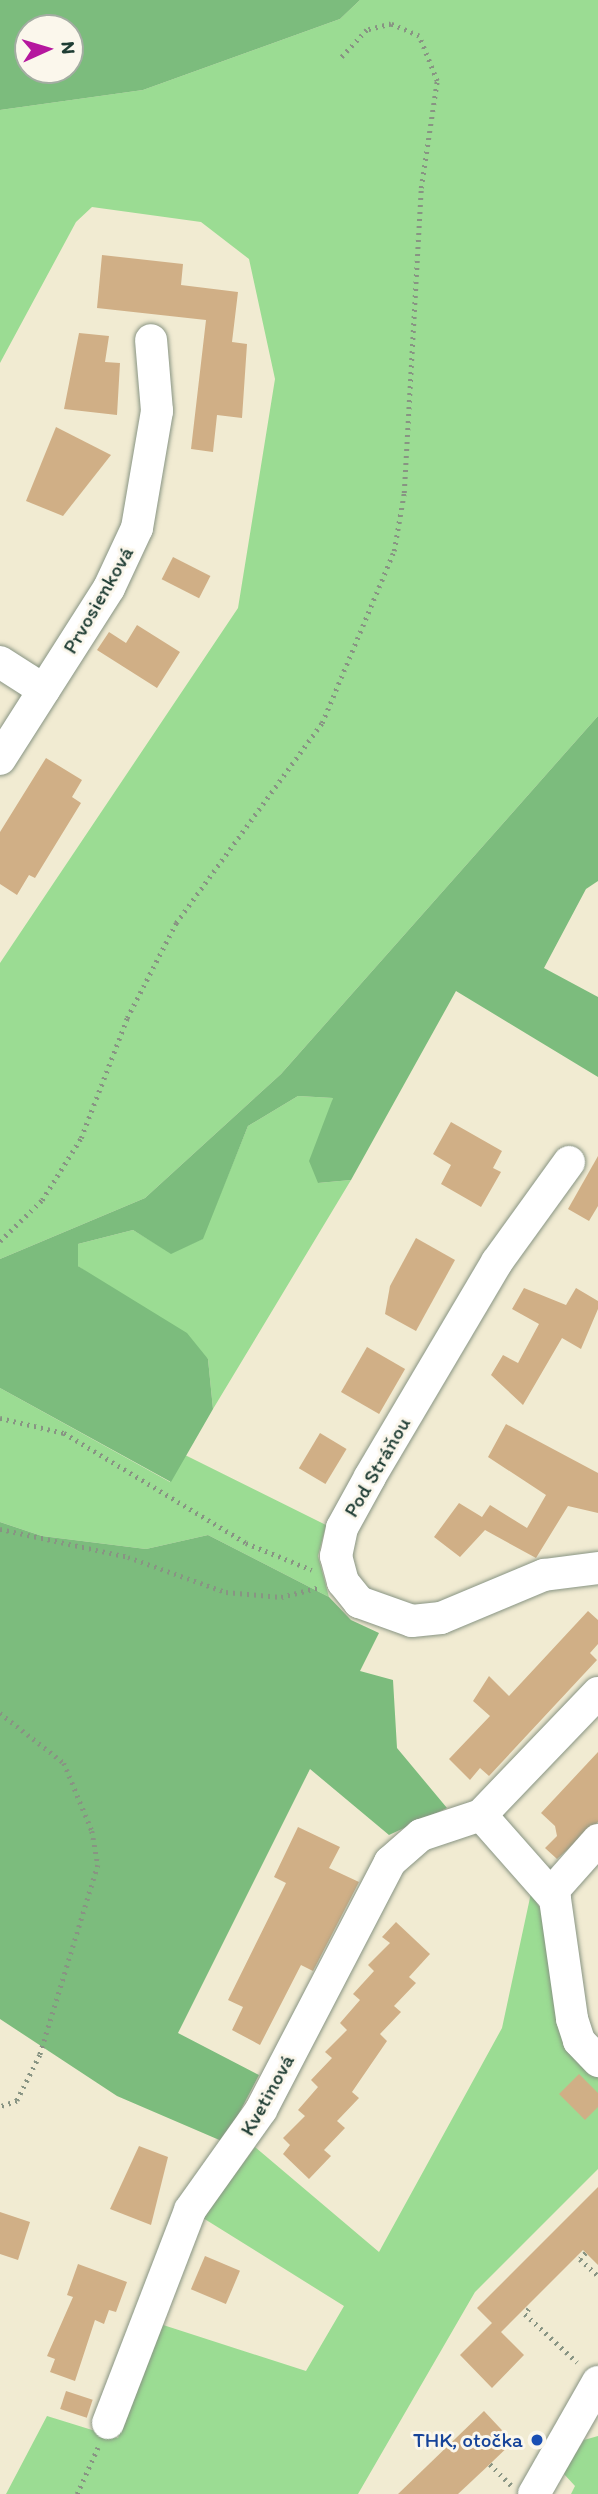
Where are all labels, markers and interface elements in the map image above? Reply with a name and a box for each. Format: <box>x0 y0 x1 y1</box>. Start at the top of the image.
north arrow <box>14 14 84 84</box>
text: N <box>57 40 80 55</box>
street label: Prvosienková <box>57 542 139 658</box>
street label: Pod Stráňou <box>338 1413 416 1521</box>
street label: Kvetinová <box>234 2050 300 2140</box>
place label: THK, otočka <box>413 2427 523 2453</box>
marker: THK, otočka <box>529 2432 545 2448</box>

